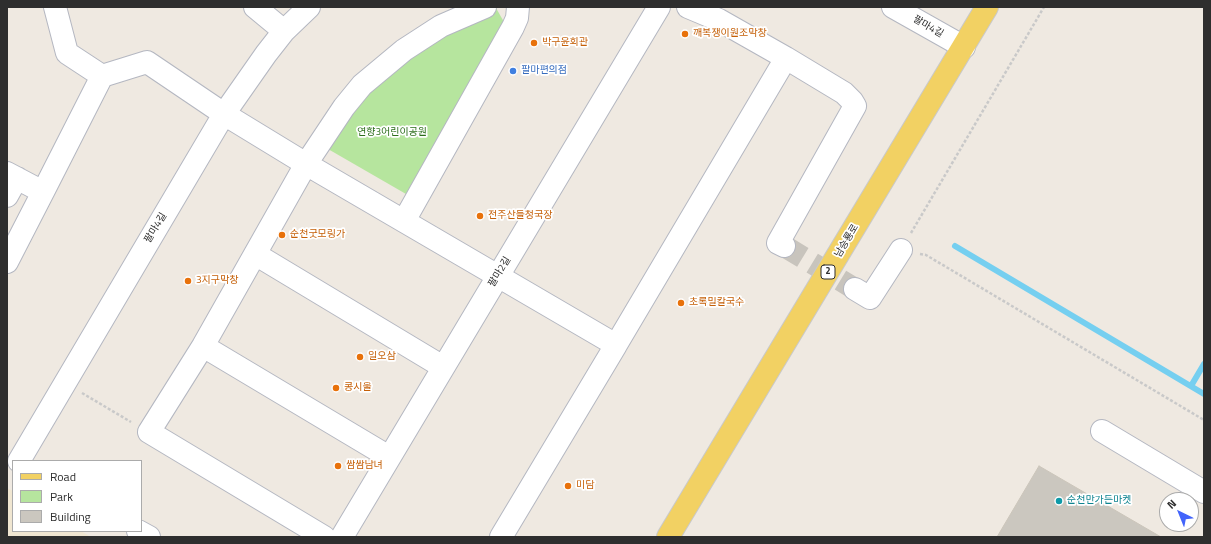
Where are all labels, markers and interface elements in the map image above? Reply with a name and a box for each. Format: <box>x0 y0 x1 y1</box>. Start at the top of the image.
street label: 팔마4길 <box>911 14 945 40</box>
place label: 깨복쟁이원조막창 <box>693 28 767 40</box>
marker: 깨복쟁이원조막창 <box>680 29 690 39</box>
place label: 박구윤회관 <box>542 37 588 49</box>
marker: 박구윤회관 <box>529 38 539 48</box>
place label: 팔마편의점 <box>521 65 567 77</box>
marker: 팔마편의점 <box>508 66 518 76</box>
park label: 연향3어린이공원 <box>357 127 427 139</box>
place label: 전주산들청국장 <box>488 210 552 222</box>
street label: 팔마4길 <box>142 211 170 245</box>
marker: 전주산들청국장 <box>475 211 485 221</box>
street label: 남승룡로 <box>832 222 862 260</box>
place label: 순천굿모링가 <box>290 229 345 241</box>
marker: 순천굿모링가 <box>277 230 287 240</box>
street label: 팔마2길 <box>486 255 514 289</box>
road number: 2 <box>821 265 835 279</box>
place label: 3지구막창 <box>196 275 238 287</box>
marker: 3지구막창 <box>183 276 193 286</box>
place label: 초록밀칼국수 <box>689 297 744 309</box>
marker: 초록밀칼국수 <box>676 298 686 308</box>
place label: 일오삼 <box>368 351 396 363</box>
marker: 일오삼 <box>355 352 365 362</box>
place label: 콩시울 <box>344 382 372 394</box>
marker: 콩시울 <box>331 383 341 393</box>
legend <box>12 460 142 532</box>
place label: 쌈쌈남녀 <box>346 460 383 472</box>
marker: 쌈쌈남녀 <box>333 461 343 471</box>
text: Road <box>50 467 76 486</box>
place label: 미담 <box>576 480 594 492</box>
marker: 미담 <box>563 481 573 491</box>
text: Park <box>50 487 73 506</box>
north arrow <box>1159 492 1199 532</box>
place label: 순천만가든마켓 <box>1067 495 1131 507</box>
marker: 순천만가든마켓 <box>1054 496 1064 506</box>
text: N <box>1163 496 1180 512</box>
text: Building <box>50 507 91 526</box>

